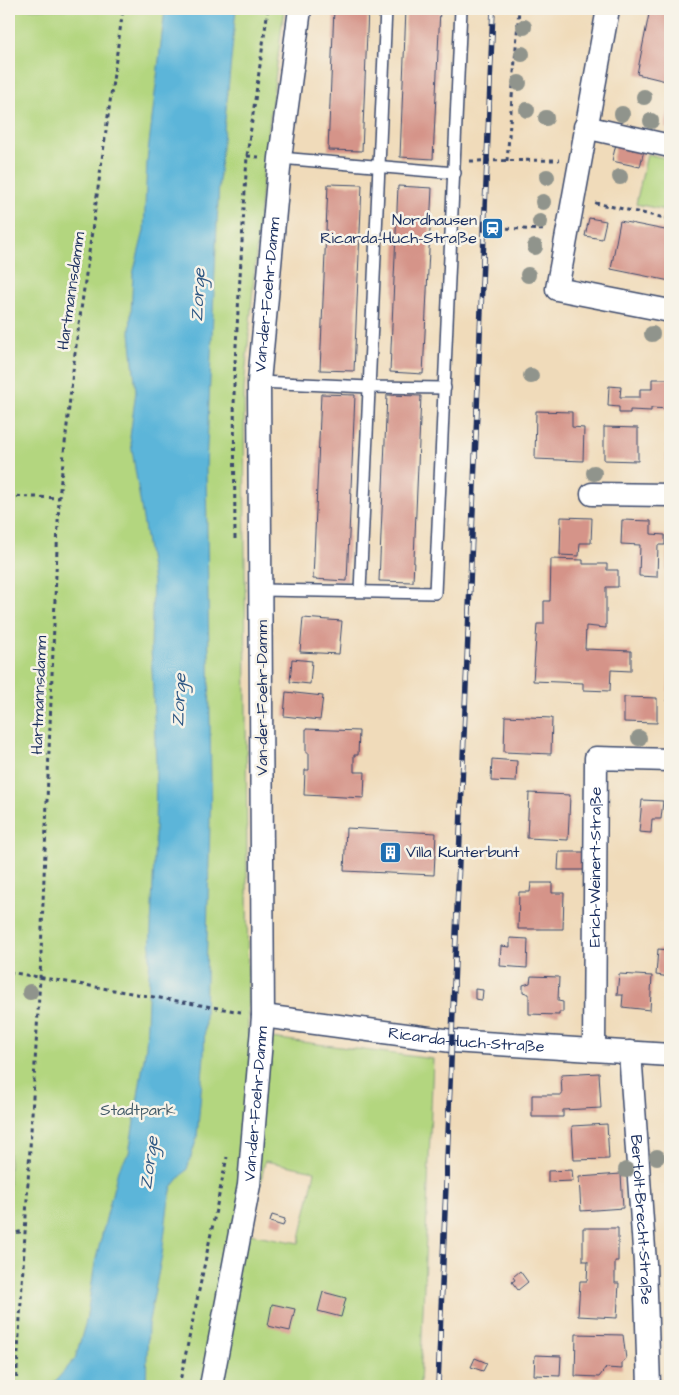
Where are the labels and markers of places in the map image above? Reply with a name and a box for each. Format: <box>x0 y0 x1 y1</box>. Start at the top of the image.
place label: Nordhausen Ricarda-Huch-Straße <box>320 209 477 249</box>
station icon: Nordhausen Ricarda-Huch-Straße <box>481 217 505 241</box>
building icon: Villa Kunterbunt <box>378 840 402 864</box>
place label: Villa Kunterbunt <box>406 841 520 863</box>

